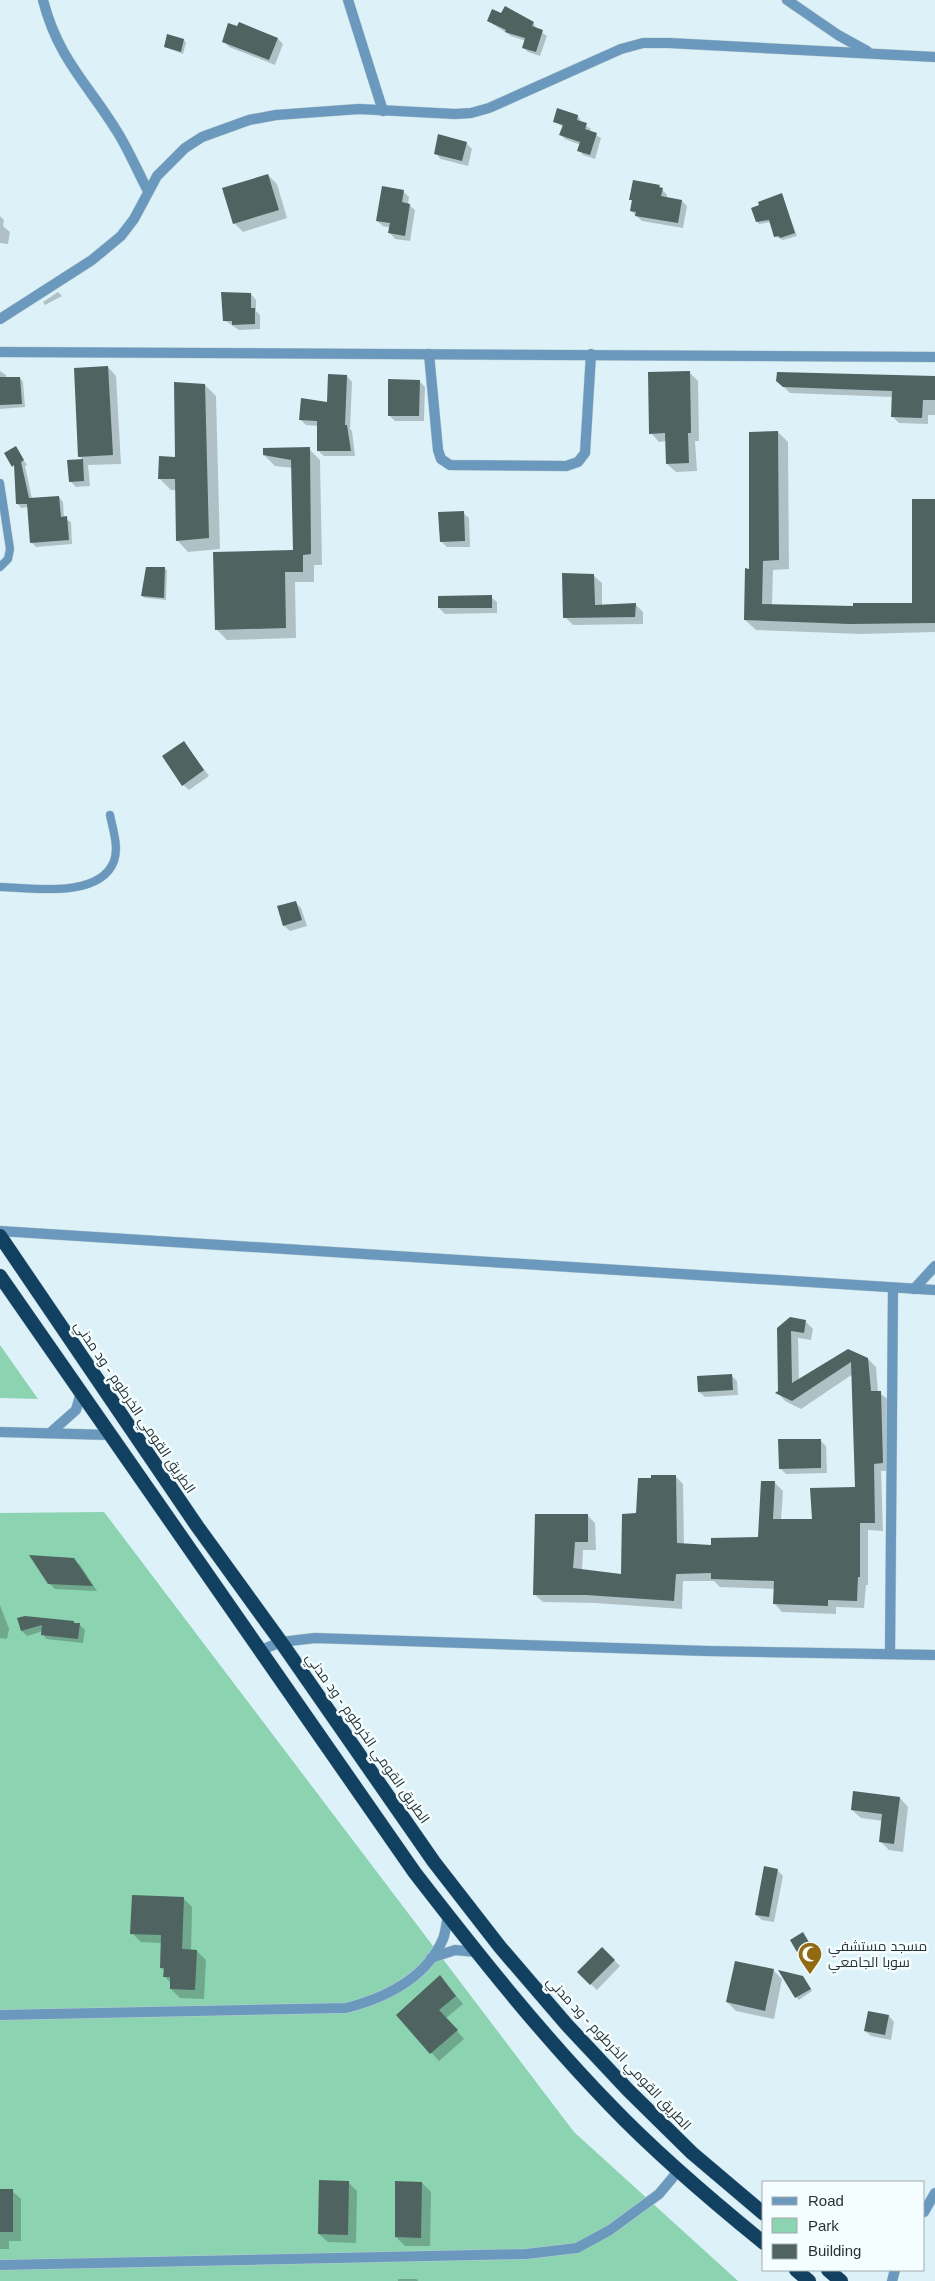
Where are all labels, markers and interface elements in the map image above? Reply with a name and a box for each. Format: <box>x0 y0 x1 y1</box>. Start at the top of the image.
street label: الطريق القومي الخرطوم - ود مدني <box>68 1318 199 1498</box>
street label: الطريق القومي الخرطوم - ود مدني <box>300 1650 433 1829</box>
place label: مسجد مستشفي سوبا الجامعي <box>828 1938 927 1974</box>
mosque icon: مسجد مستشفي سوبا الجامعي <box>797 1941 823 1975</box>
street label: الطريق القومي الخرطوم - ود مدني <box>541 1973 695 2136</box>
legend <box>762 2181 925 2271</box>
text: Road <box>808 2192 844 2209</box>
text: Park <box>808 2217 839 2234</box>
text: Building <box>808 2242 861 2259</box>

